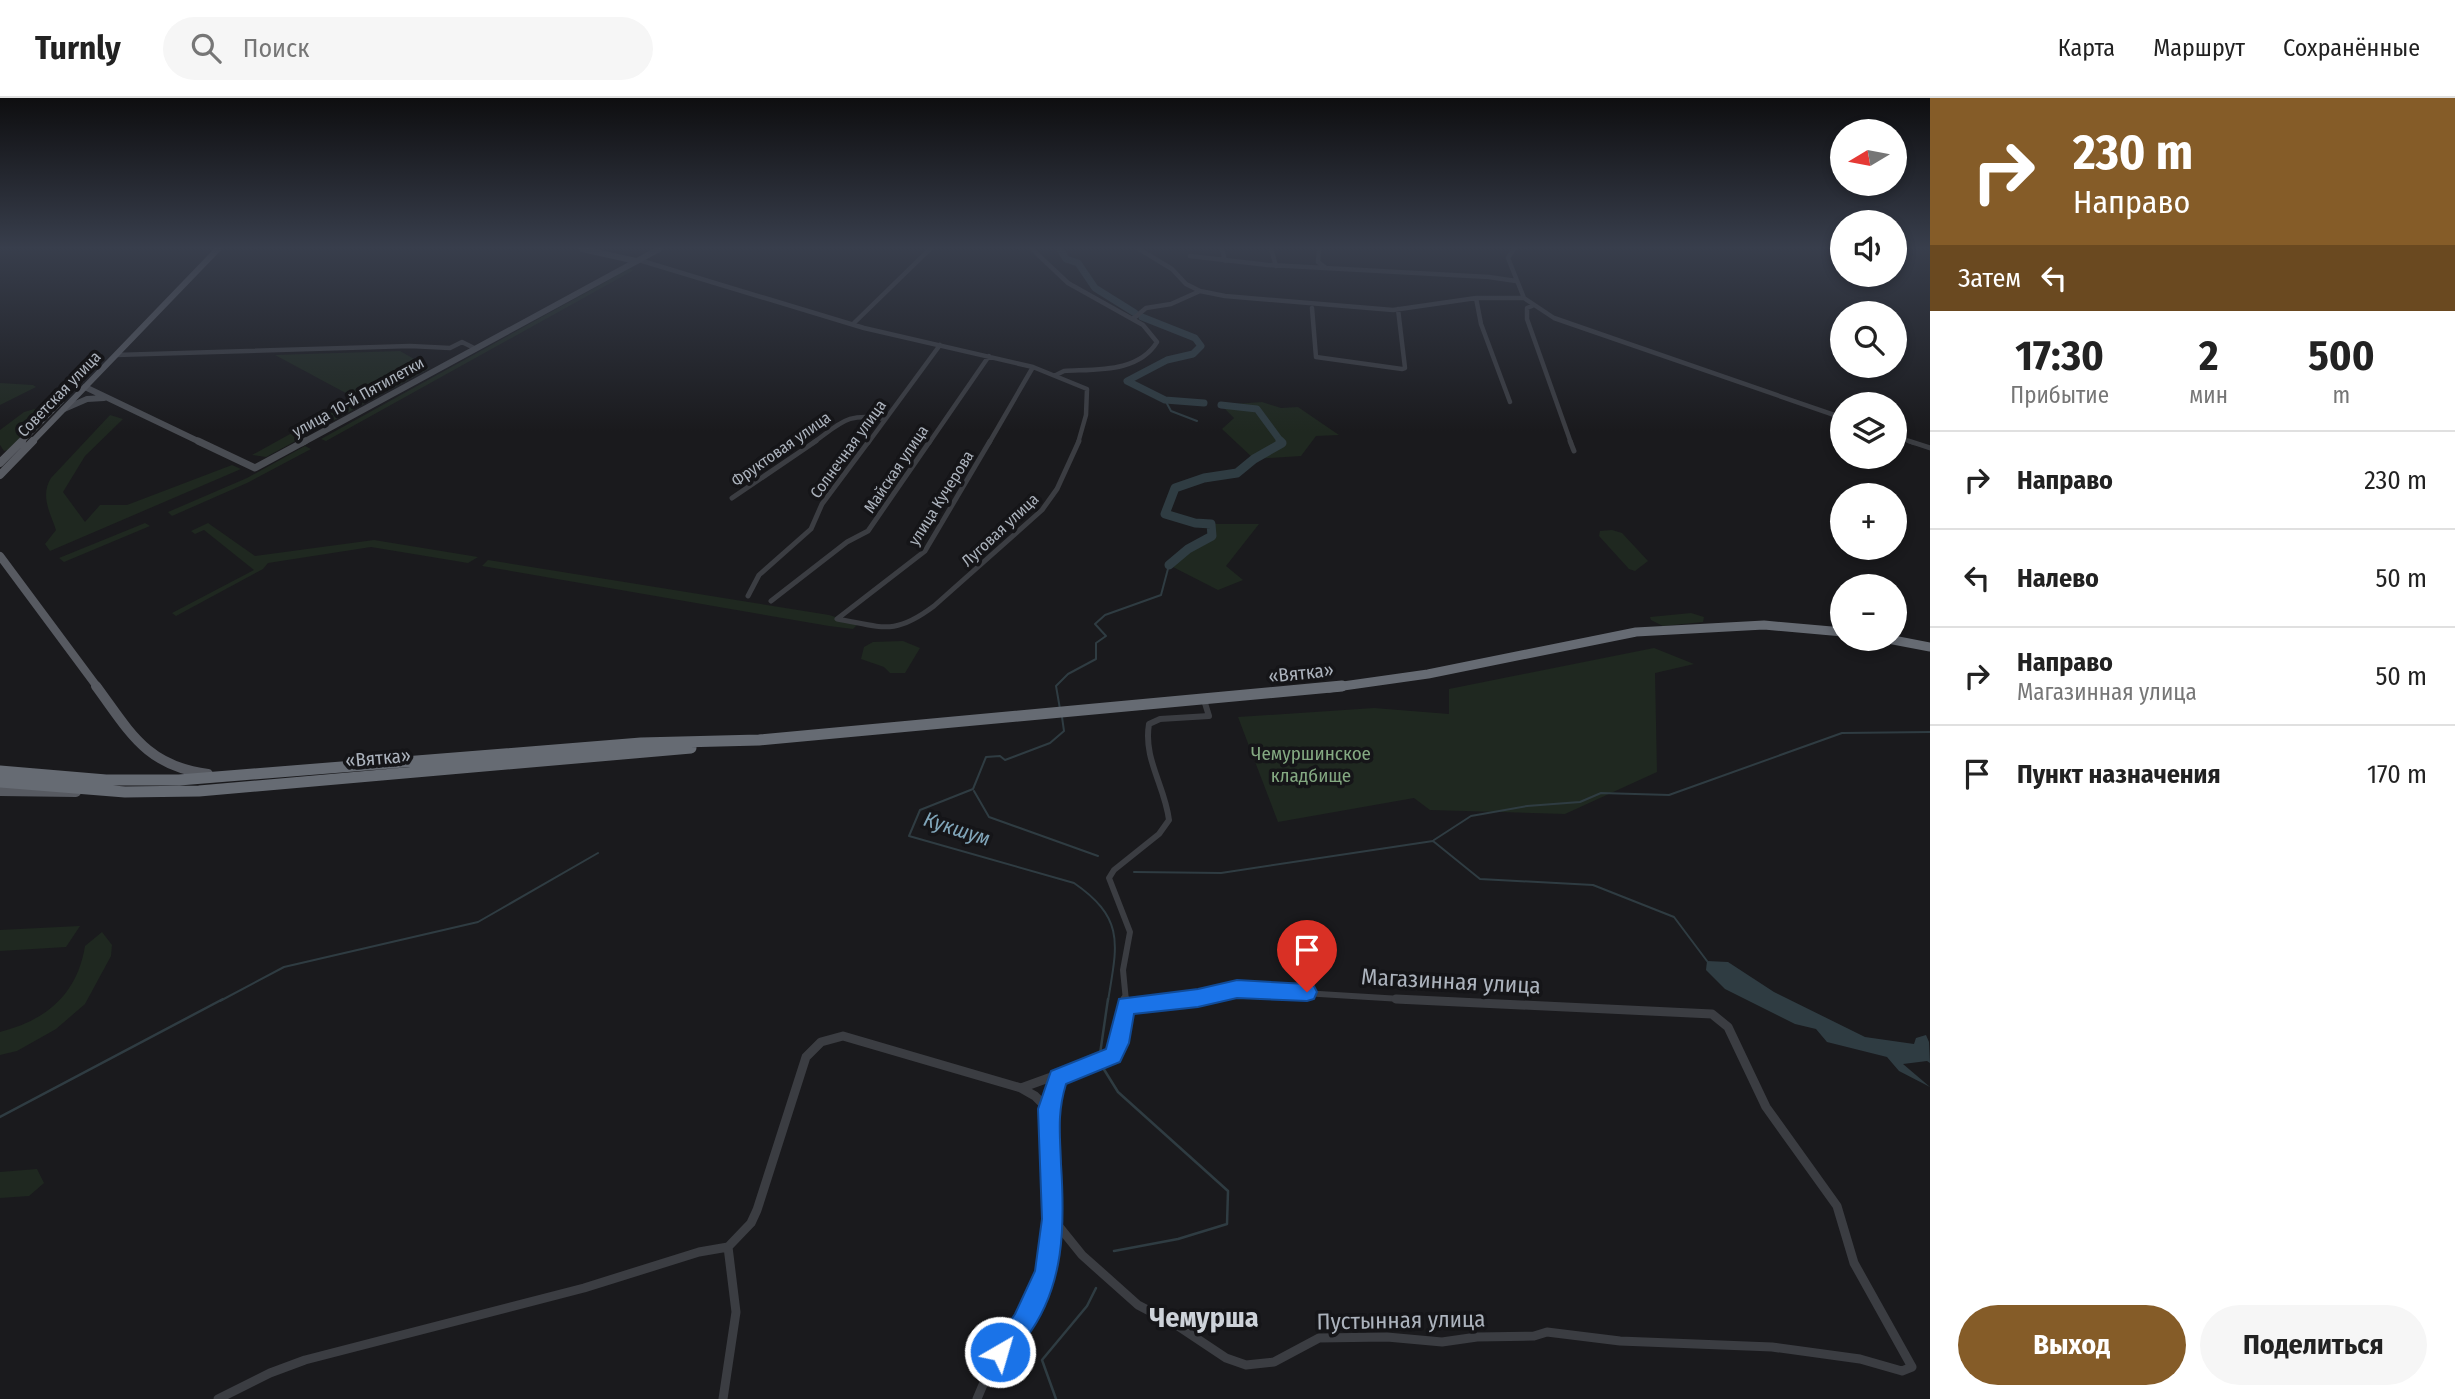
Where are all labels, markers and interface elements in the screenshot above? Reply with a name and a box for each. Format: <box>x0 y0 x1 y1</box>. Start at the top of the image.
search box <box>163 17 653 80</box>
text: Turnly <box>35 28 121 68</box>
icon: search <box>187 29 225 67</box>
text: Поиск <box>243 33 309 64</box>
text: Карта <box>2058 34 2115 62</box>
text: Маршрут <box>2153 34 2245 62</box>
text: Сохранённые <box>2283 34 2420 62</box>
north arrow <box>1830 119 1908 196</box>
map controls <box>1830 119 1907 651</box>
text: 230 m <box>2073 123 2193 182</box>
icon: right <box>1958 126 2049 217</box>
text: Направо <box>2073 183 2190 221</box>
button: sound <box>1830 210 1907 287</box>
icon: left <box>2035 259 2073 297</box>
text: Затем <box>1958 263 2021 294</box>
button: search <box>1830 301 1907 378</box>
text: 17:30 <box>2015 331 2104 381</box>
text: 2 <box>2199 331 2218 381</box>
text: 500 <box>2308 331 2375 381</box>
street label: Советская улица <box>13 347 105 441</box>
street label: улица 10-й Пятилетки <box>289 353 427 441</box>
text: Прибытие <box>2010 381 2109 409</box>
text: мин <box>2189 381 2228 409</box>
text: m <box>2333 381 2350 409</box>
button: layers <box>1830 392 1907 469</box>
street label: Солнечная улица <box>806 396 890 502</box>
street label: Фруктовая улица <box>728 408 834 490</box>
street label: Майская улица <box>860 421 932 516</box>
street label: улица Кучерова <box>904 447 978 549</box>
icon: right <box>1958 461 1996 499</box>
text: Направо <box>2017 465 2113 496</box>
text: 230 m <box>2364 465 2427 496</box>
button: + <box>1830 483 1907 560</box>
street label: Луговая улица <box>958 489 1043 570</box>
icon: left <box>1958 559 1996 597</box>
text: Налево <box>2017 563 2099 594</box>
text: 50 m <box>2375 563 2427 594</box>
button: − <box>1830 574 1907 651</box>
text: Направо <box>2017 647 2113 678</box>
icon: right <box>1958 657 1996 695</box>
street label: «Вятка» <box>1267 658 1335 688</box>
text: 50 m <box>2375 661 2427 692</box>
text: Магазинная улица <box>2017 678 2197 706</box>
park label: Чемуршинское кладбище <box>1251 742 1371 787</box>
street label: «Вятка» <box>344 744 412 772</box>
icon: arrive <box>1958 755 1996 793</box>
text: Пункт назначения <box>2017 759 2221 790</box>
text: 170 m <box>2367 759 2427 790</box>
water label: Кукшум <box>920 806 994 852</box>
pin <box>1277 920 1337 992</box>
icon: arrive <box>1288 931 1326 969</box>
street label: Магазинная улица <box>1361 962 1541 1000</box>
district label: Чемурша <box>1149 1301 1259 1334</box>
street label: Пустынная улица <box>1316 1305 1486 1335</box>
button: Выход <box>1958 1305 2186 1385</box>
button: Поделиться <box>2200 1305 2427 1385</box>
position arrow <box>963 1315 1037 1389</box>

